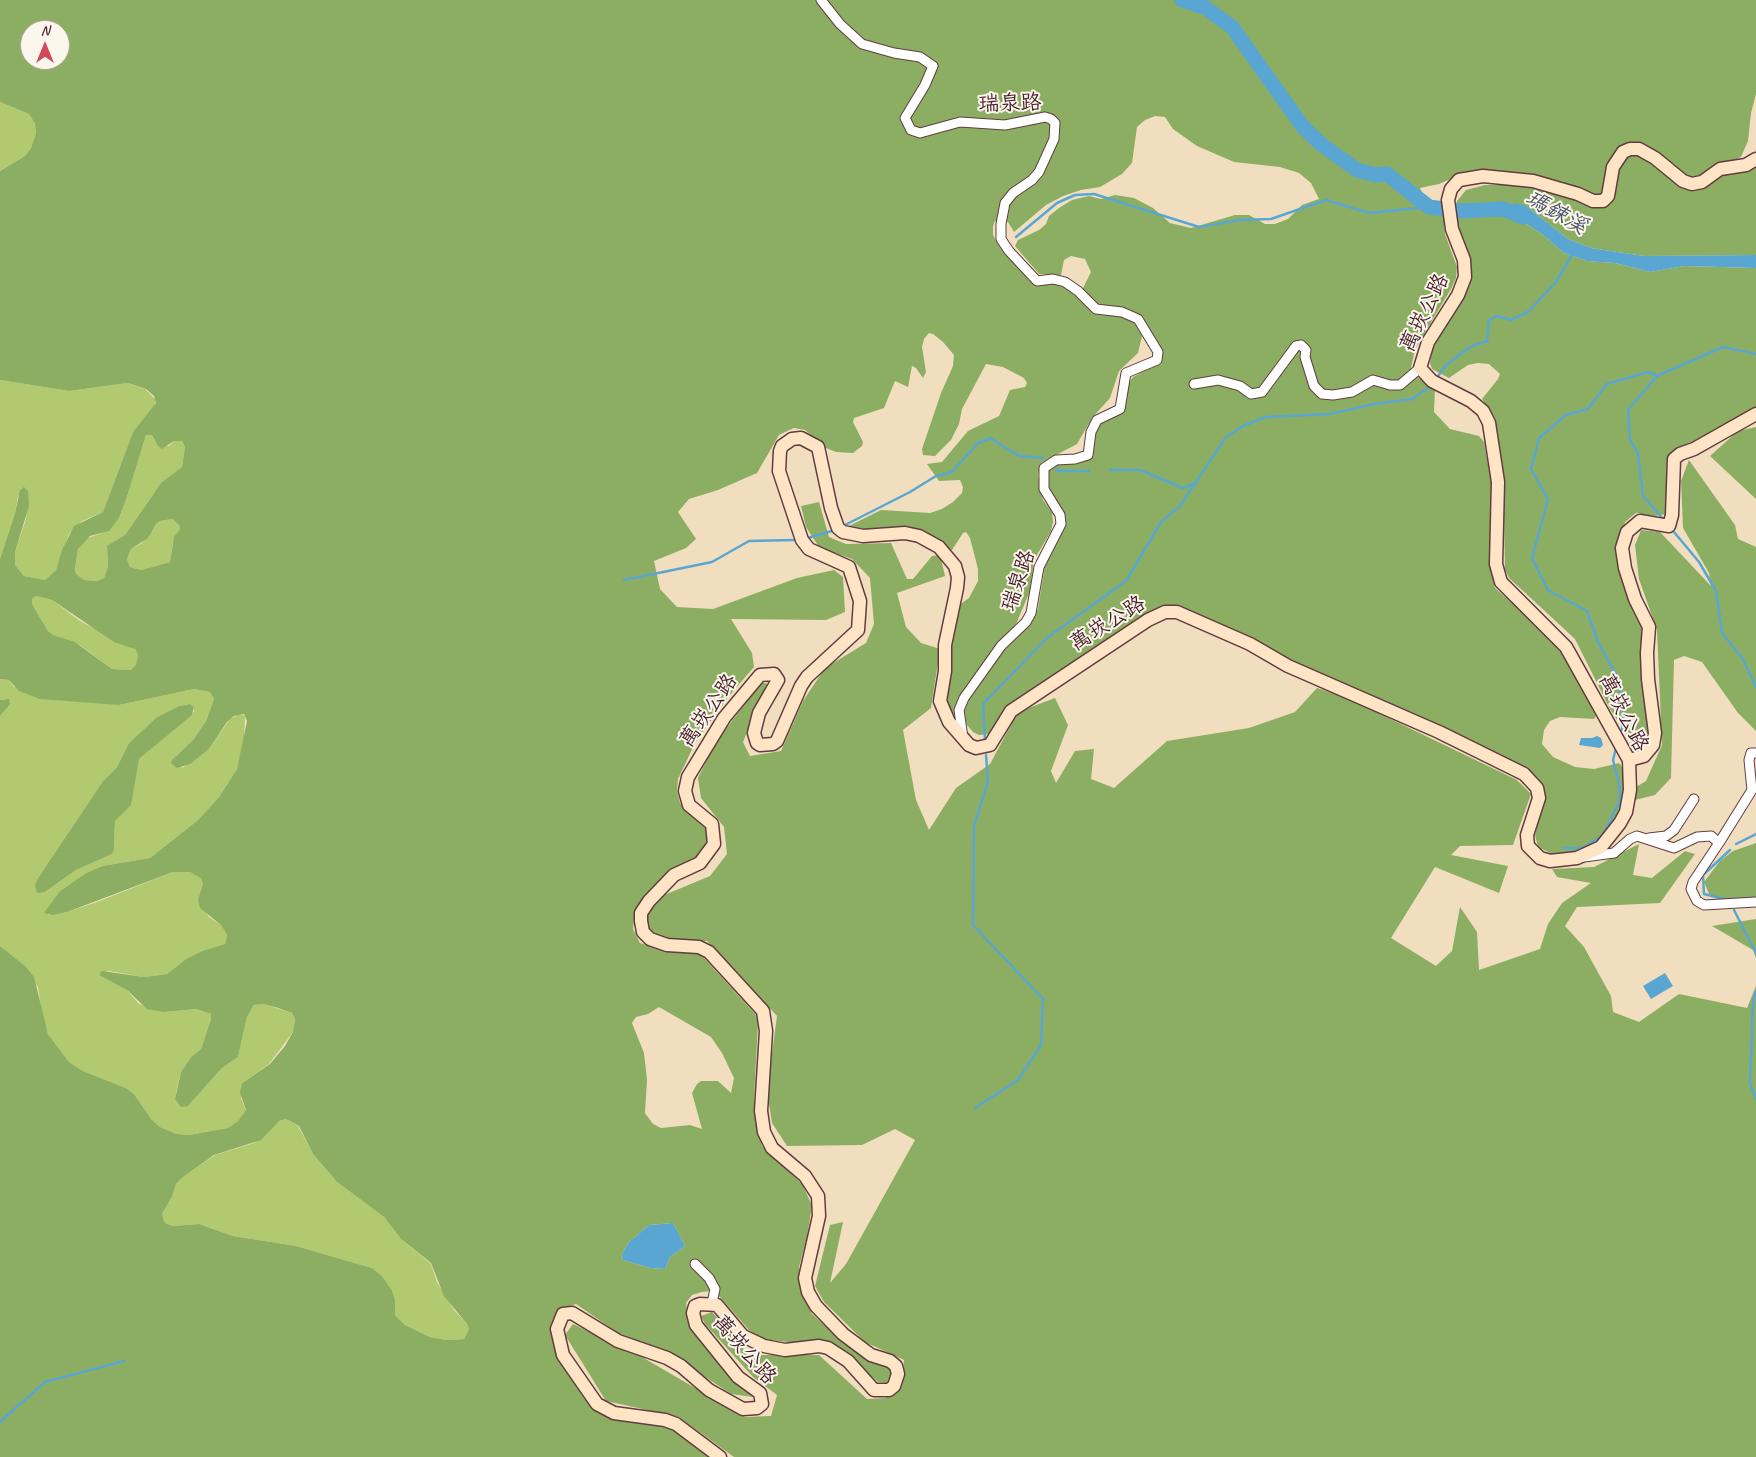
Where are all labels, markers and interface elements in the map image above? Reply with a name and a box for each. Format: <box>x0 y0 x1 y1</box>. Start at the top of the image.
north arrow <box>20 20 70 70</box>
text: N <box>41 22 49 39</box>
street label: 瑞泉路 <box>978 90 1042 118</box>
water label: 瑪鋉溪 <box>1521 185 1591 241</box>
street label: 萬崁公路 <box>1395 270 1455 356</box>
street label: 瑞泉路 <box>997 547 1041 615</box>
street label: 萬崁公路 <box>1066 591 1150 657</box>
street label: 萬崁公路 <box>675 669 743 753</box>
street label: 萬崁公路 <box>1593 670 1653 756</box>
street label: 萬崁公路 <box>707 1310 781 1390</box>

